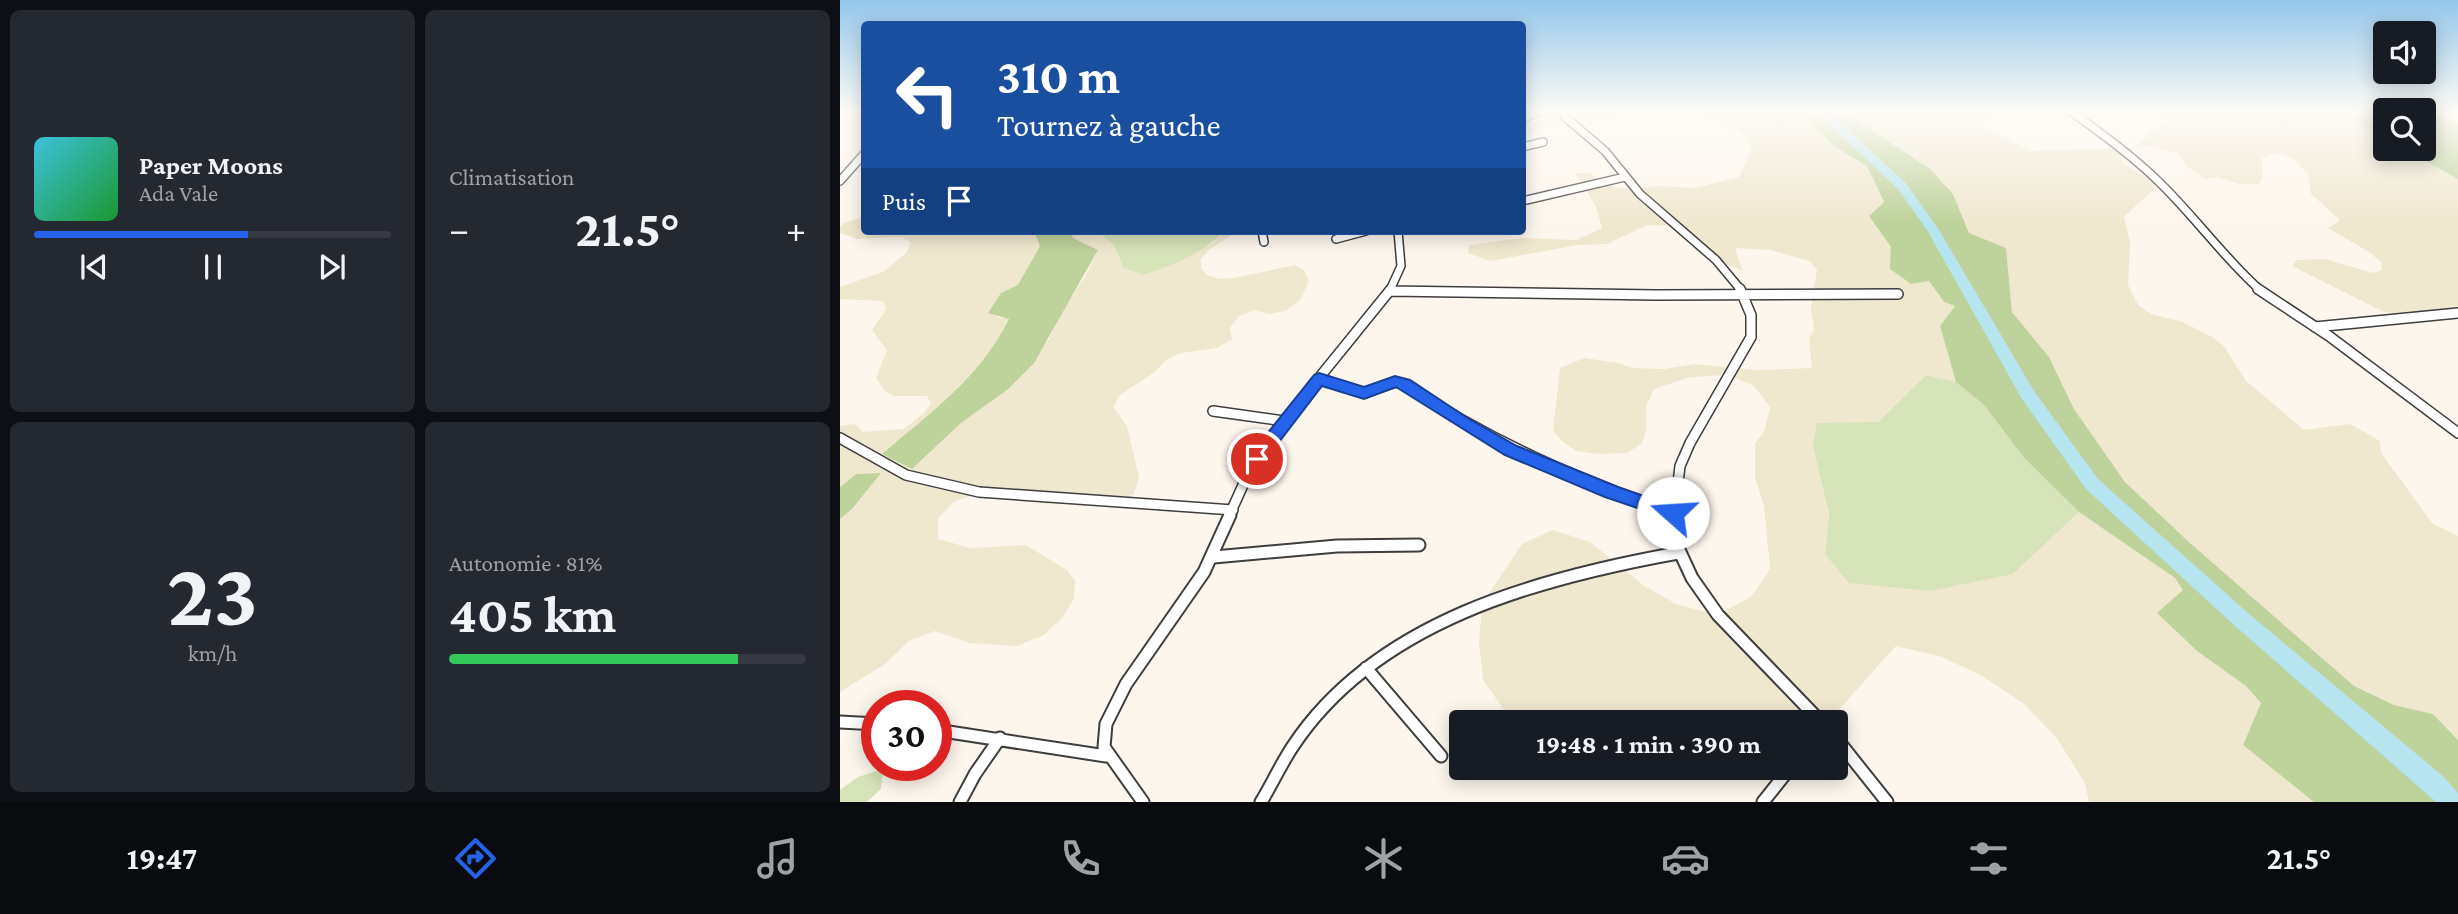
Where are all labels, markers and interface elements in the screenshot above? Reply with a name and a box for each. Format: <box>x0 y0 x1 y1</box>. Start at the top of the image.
map controls <box>2373 21 2436 161</box>
button: sound <box>2373 21 2436 84</box>
icon: left <box>882 49 973 140</box>
text: 310 m <box>997 49 1120 104</box>
button: search <box>2373 98 2436 161</box>
text: Tournez à gauche <box>997 107 1220 143</box>
text: Paper Moons <box>139 151 283 180</box>
text: Climatisation <box>449 164 574 190</box>
text: Ada Vale <box>139 180 218 206</box>
icon: arrive <box>940 182 978 220</box>
text: Puis <box>882 187 926 216</box>
text: 21.5° <box>575 199 680 257</box>
text: − <box>449 208 469 250</box>
text: + <box>786 208 806 250</box>
icon: previous <box>75 248 113 286</box>
icon: pause <box>194 248 232 286</box>
icon: next <box>313 248 351 286</box>
pin <box>1227 429 1287 489</box>
icon: arrive <box>1238 440 1276 478</box>
position arrow <box>1636 476 1710 550</box>
text: 23 <box>167 543 258 645</box>
text: Autonomie · 81% <box>449 550 602 576</box>
text: 405 km <box>449 585 616 643</box>
text: km/h <box>188 640 237 666</box>
speed limit sign: 30 <box>861 690 952 781</box>
text: 19:48 · 1 min · 390 m <box>1536 730 1761 759</box>
icon: directions <box>451 834 500 883</box>
icon: music <box>753 834 802 883</box>
icon: phone <box>1056 834 1105 883</box>
icon: climate <box>1359 834 1408 883</box>
icon: car <box>1661 834 1710 883</box>
icon: filters <box>1964 834 2013 883</box>
text: 19:47 <box>127 840 197 876</box>
text: 21.5° <box>2267 840 2331 876</box>

